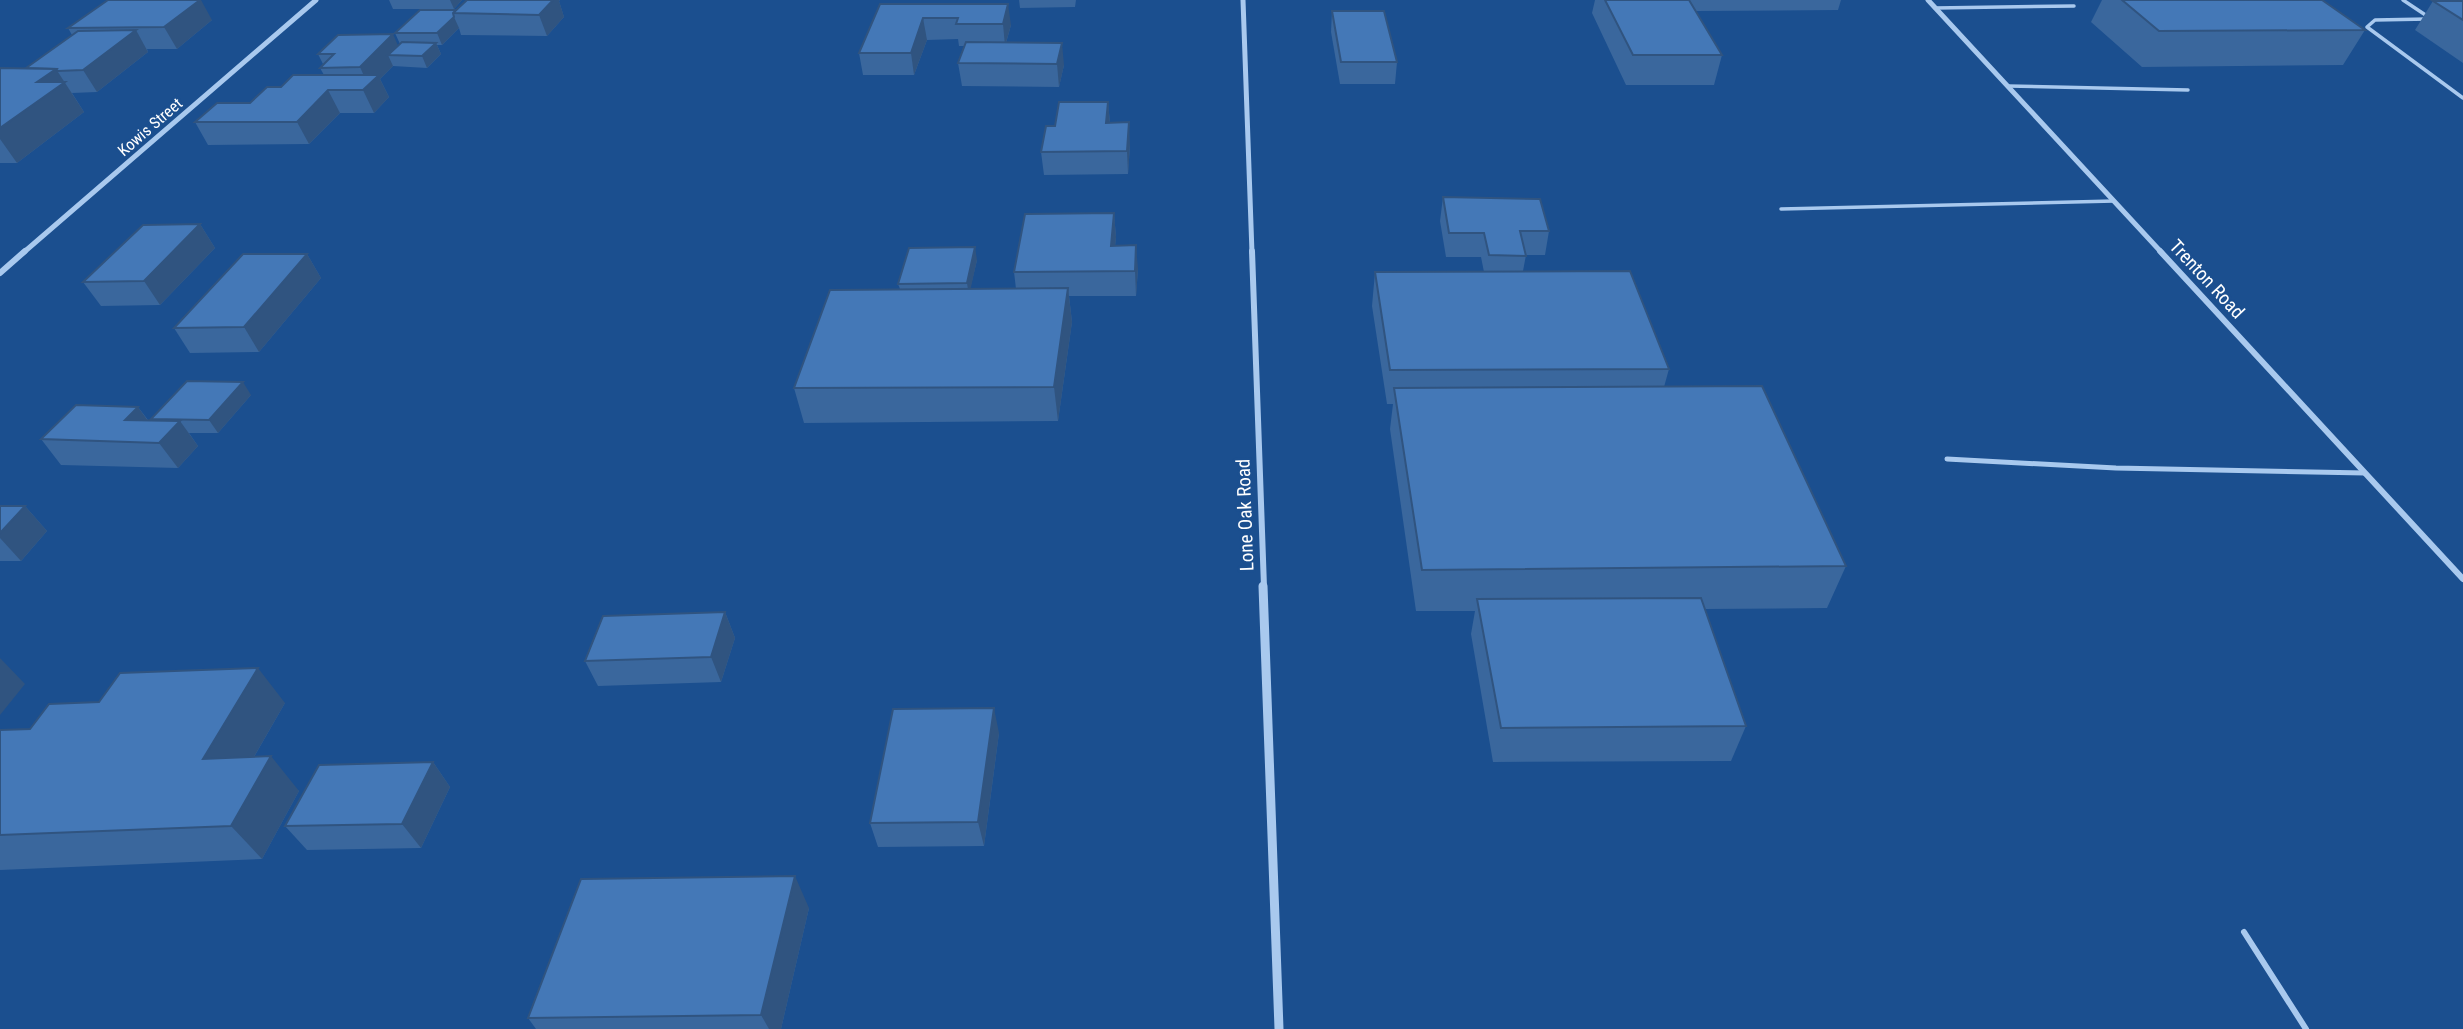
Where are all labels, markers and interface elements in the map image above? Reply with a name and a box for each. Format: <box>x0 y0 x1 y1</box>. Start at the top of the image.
street label: Kowis Street <box>114 94 186 160</box>
street label: Trenton Road <box>2165 235 2249 323</box>
street label: Lone Oak Road <box>1232 458 1258 572</box>

